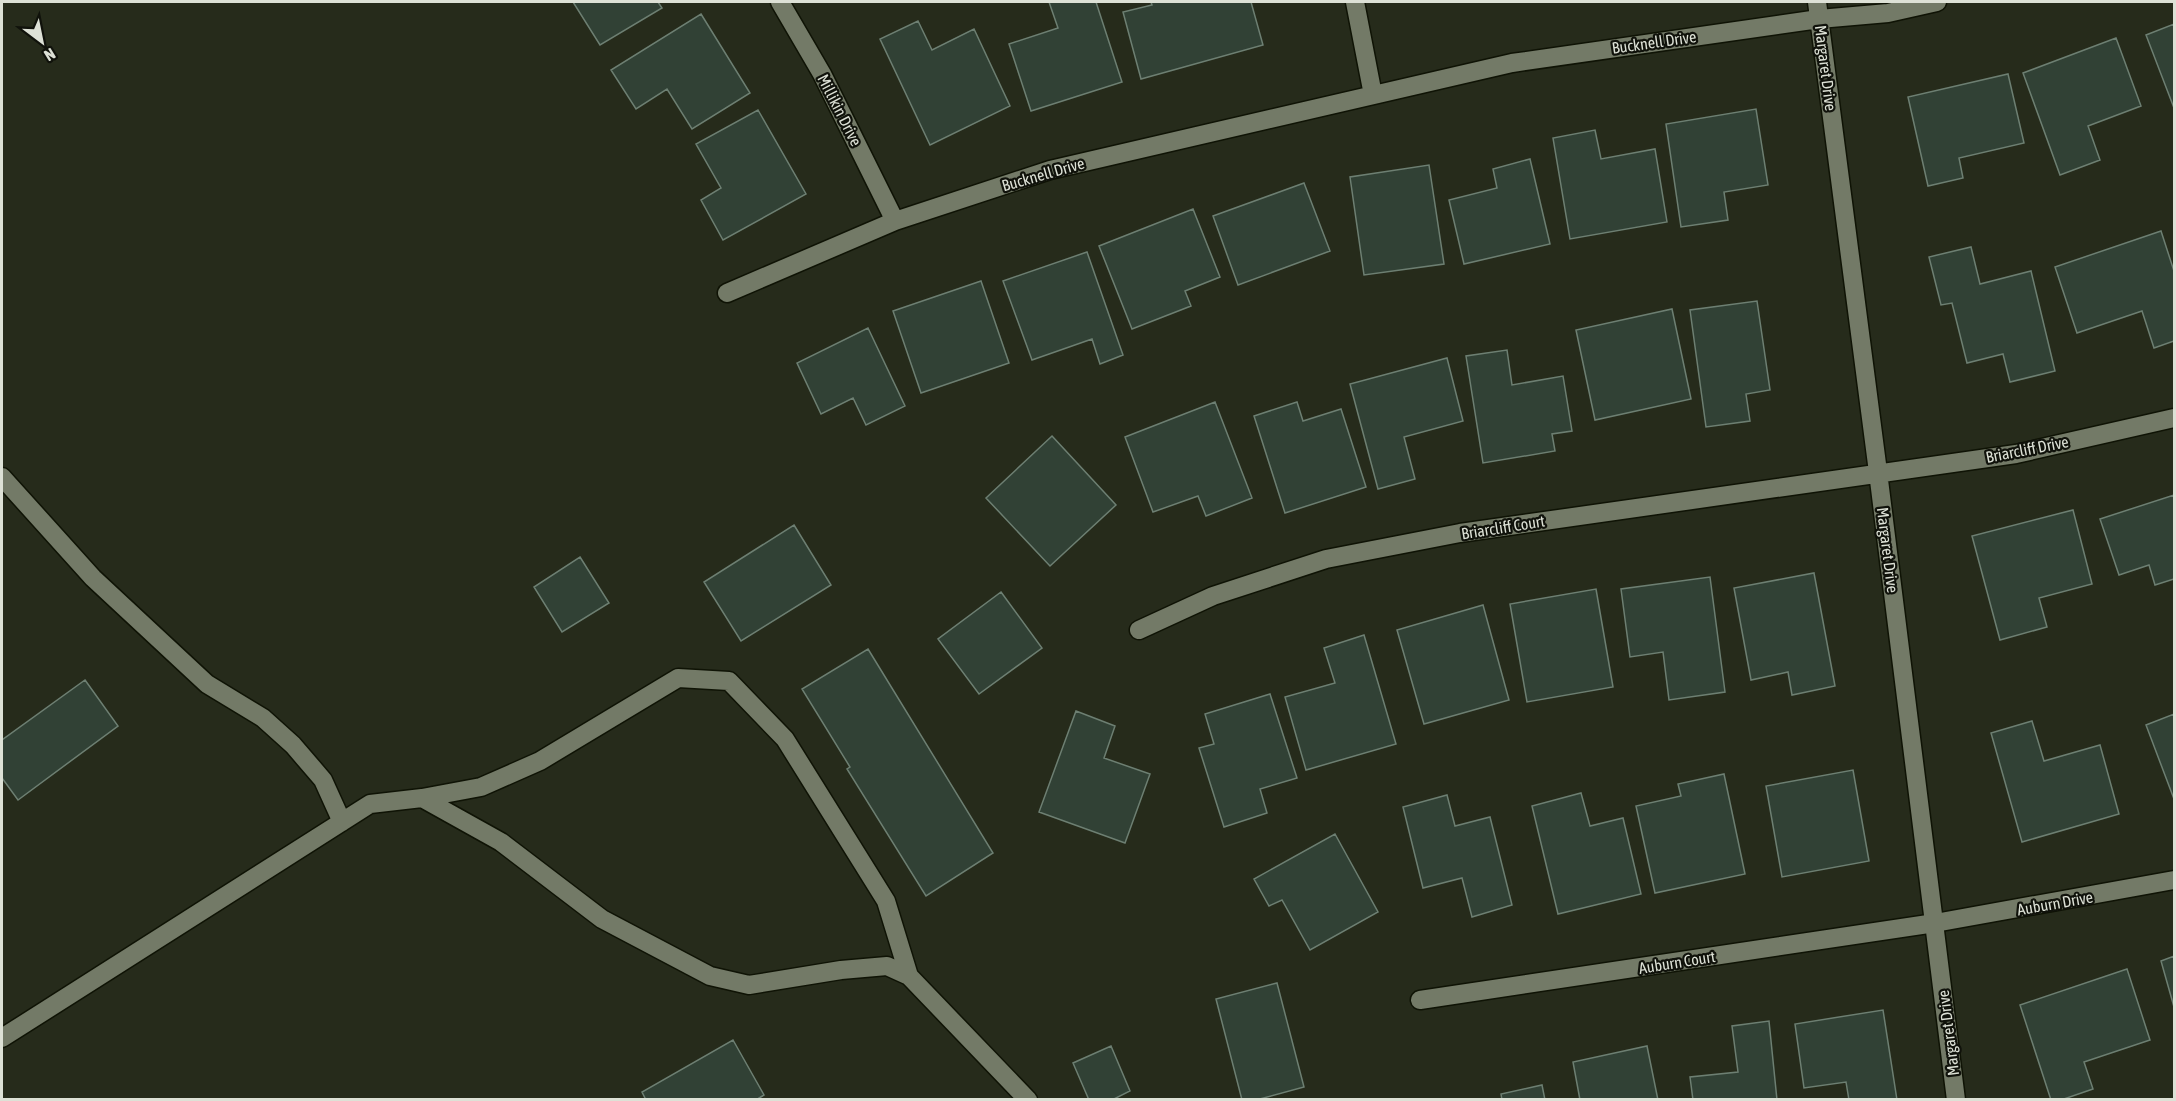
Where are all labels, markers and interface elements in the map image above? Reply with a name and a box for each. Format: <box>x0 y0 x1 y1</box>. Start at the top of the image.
north arrow <box>12 12 72 72</box>
street label: Margaret Drive <box>1811 24 1840 112</box>
street label: Bucknell Drive <box>1611 27 1697 57</box>
text: N <box>41 45 59 65</box>
street label: Millikin Drive <box>814 71 866 149</box>
street label: Bucknell Drive <box>1000 154 1086 194</box>
street label: Briarcliff Drive <box>1984 432 2070 466</box>
street label: Margaret Drive <box>1873 506 1902 594</box>
street label: Briarcliff Court <box>1460 511 1547 542</box>
street label: Auburn Drive <box>2016 887 2094 919</box>
street label: Auburn Court <box>1637 947 1717 977</box>
street label: Margaret Drive <box>1934 989 1963 1077</box>

